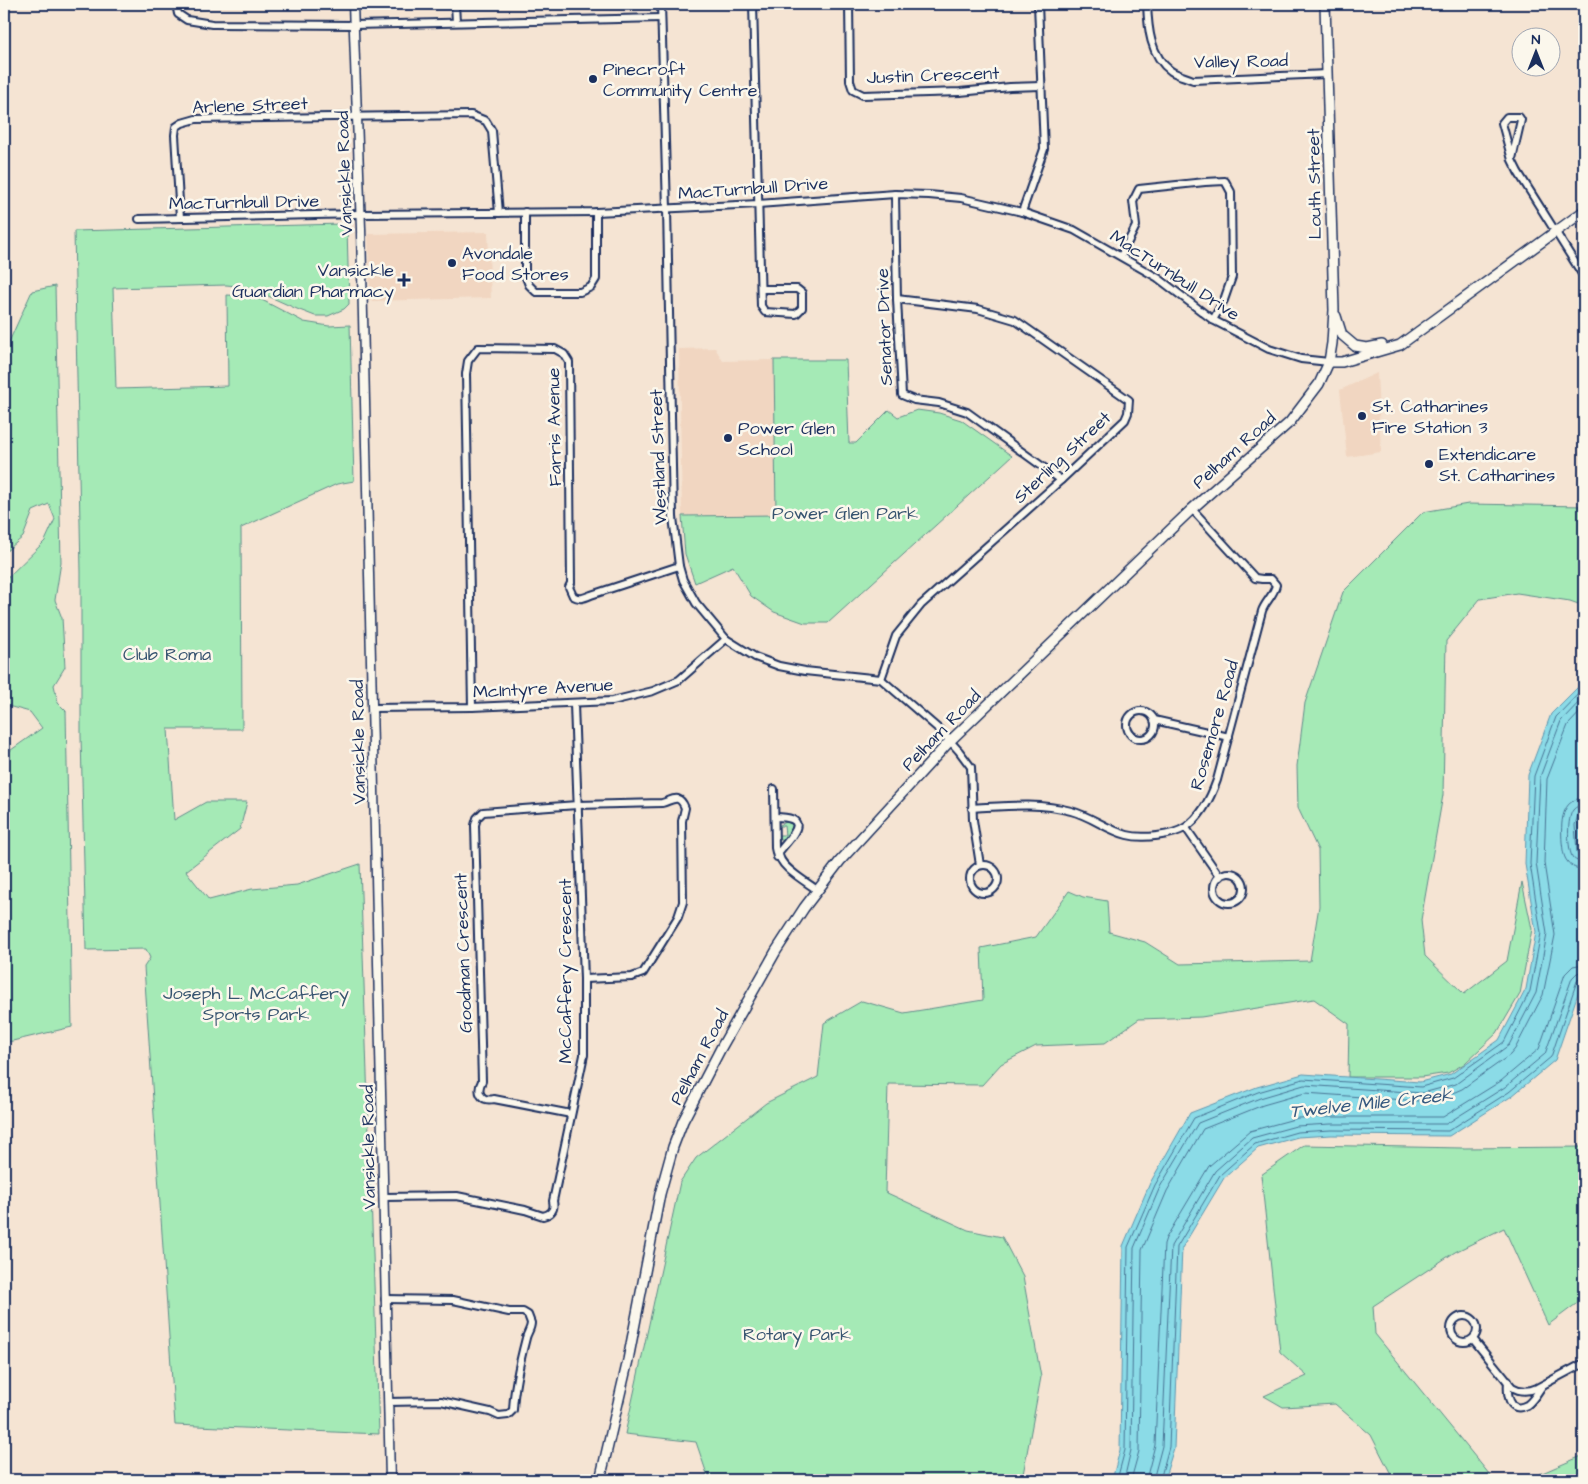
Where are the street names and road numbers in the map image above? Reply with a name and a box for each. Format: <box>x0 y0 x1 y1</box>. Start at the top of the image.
street label: Valley Road <box>1194 48 1288 76</box>
street label: Justin Crescent <box>866 61 1001 90</box>
street label: Arlene Street <box>192 91 309 120</box>
street label: Vansickle Road <box>330 110 359 236</box>
street label: Louth Street <box>1301 128 1328 240</box>
street label: MacTurnbull Drive <box>677 171 829 206</box>
street label: MacTurnbull Drive <box>169 189 320 216</box>
street label: MacTurnbull Drive <box>1105 224 1245 327</box>
street label: Senator Drive <box>870 268 899 386</box>
street label: Farris Avenue <box>541 367 568 487</box>
street label: Westland Street <box>644 388 673 525</box>
street label: Sterling Street <box>1008 405 1118 510</box>
street label: Pelham Road <box>1187 406 1282 495</box>
street label: Rosemore Road <box>1184 657 1245 793</box>
street label: McIntyre Avenue <box>472 672 614 706</box>
street label: Vansickle Road <box>345 679 372 805</box>
street label: Pelham Road <box>896 684 987 777</box>
street label: Goodman Crescent <box>448 872 479 1033</box>
street label: McCaffery Crescent <box>553 878 579 1064</box>
street label: Pelham Road <box>664 1005 735 1109</box>
street label: Vansickle Road <box>355 1084 382 1210</box>

